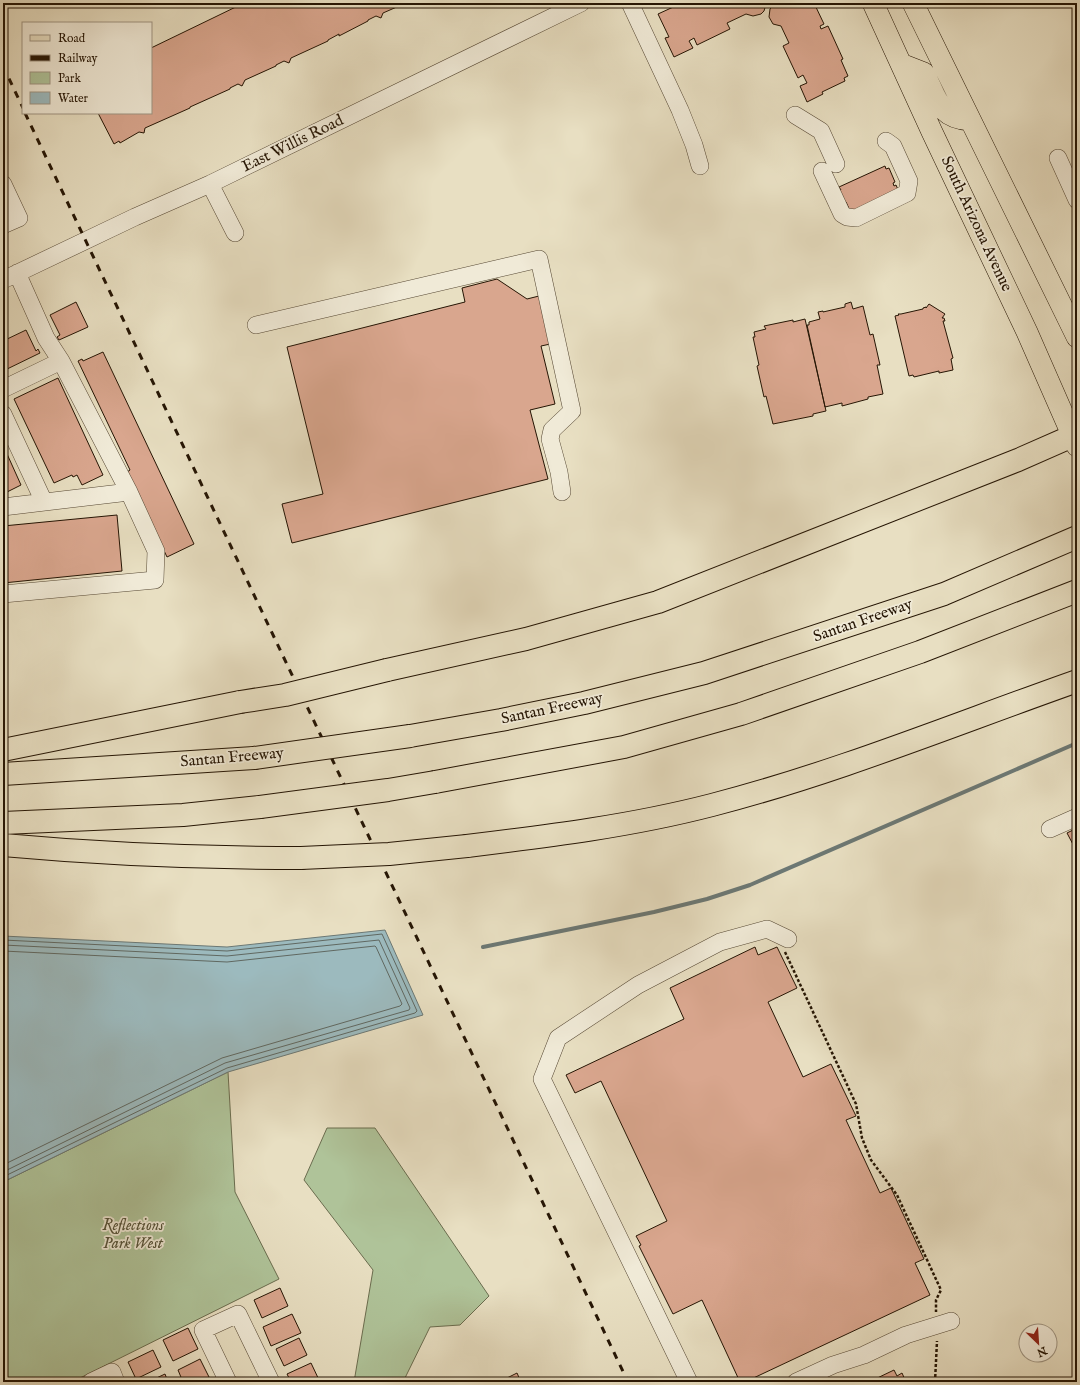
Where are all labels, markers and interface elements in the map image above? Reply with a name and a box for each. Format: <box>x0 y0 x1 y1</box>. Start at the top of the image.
legend <box>22 22 152 114</box>
text: Road <box>58 31 86 46</box>
text: Railway <box>58 51 97 66</box>
text: Park <box>58 71 81 86</box>
text: Water <box>58 91 89 106</box>
street label: East Willis Road <box>239 111 347 177</box>
street label: South Arizona Avenue <box>936 153 1016 295</box>
street label: Santan Freeway <box>811 595 915 647</box>
street label: Santan Freeway <box>499 688 605 730</box>
street label: Santan Freeway <box>179 744 285 772</box>
park label: Reflections Park West <box>102 1216 164 1254</box>
north arrow <box>1018 1323 1058 1363</box>
text: N <box>1034 1342 1050 1360</box>

